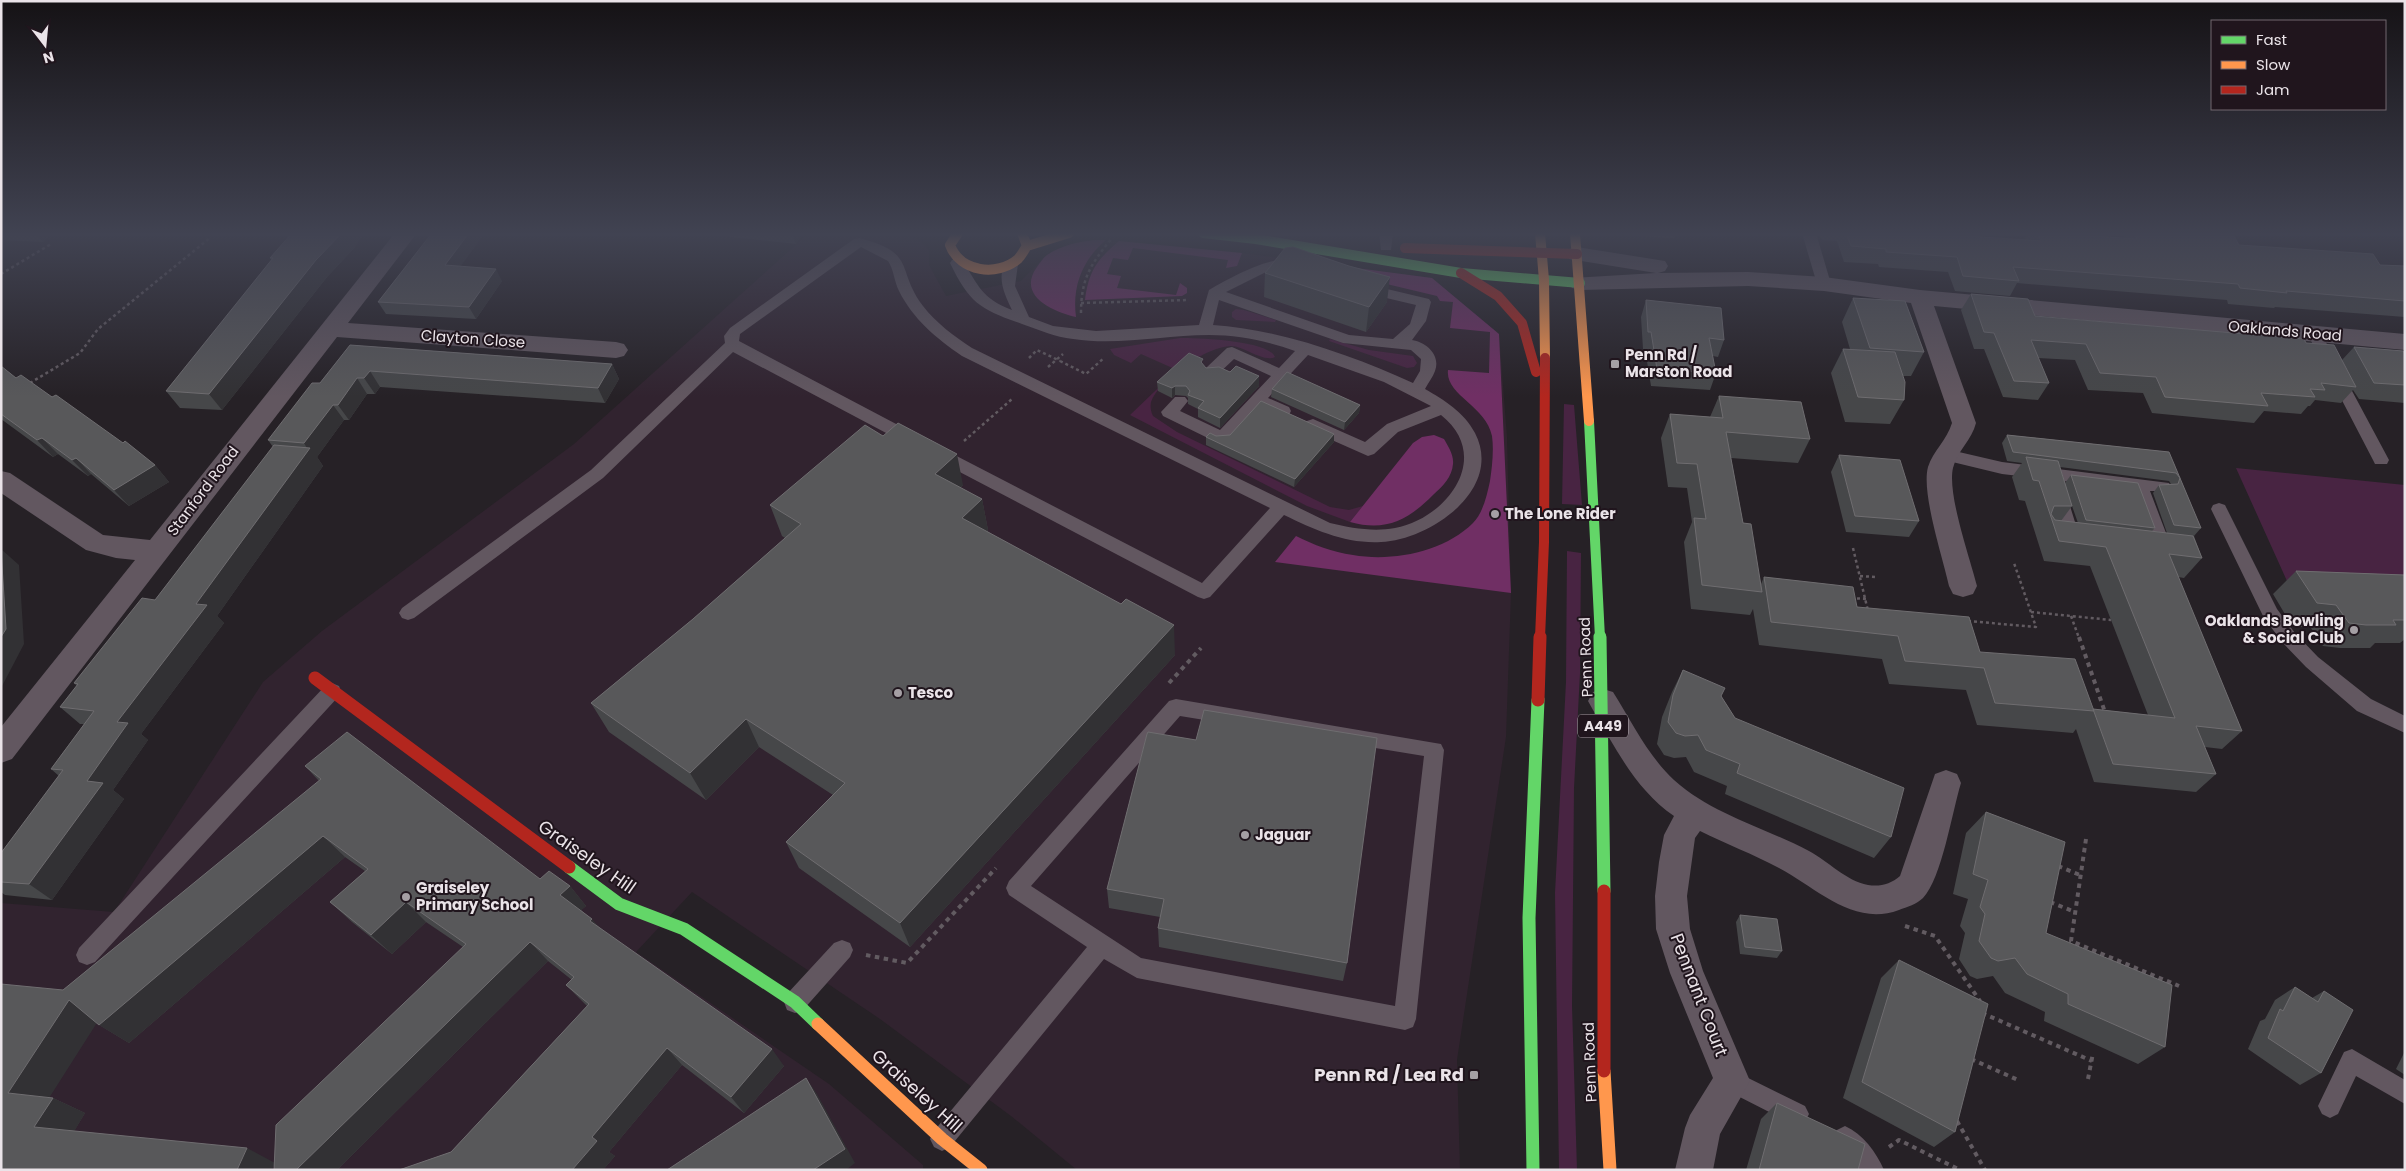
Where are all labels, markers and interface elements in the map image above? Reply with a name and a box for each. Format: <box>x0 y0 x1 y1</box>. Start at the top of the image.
north arrow <box>20 20 70 70</box>
legend <box>2211 20 2386 110</box>
text: Fast <box>2256 29 2287 50</box>
text: N <box>41 46 56 69</box>
text: Slow <box>2256 54 2291 75</box>
text: Jam <box>2256 79 2290 100</box>
street label: Oaklands Road <box>2227 315 2343 346</box>
street label: Clayton Close <box>420 324 526 353</box>
place label: Penn Rd / Marston Road <box>1625 344 1732 382</box>
marker: Penn Rd / Marston Road <box>1609 358 1621 370</box>
street label: Stanford Road <box>162 442 243 540</box>
place label: The Lone Rider <box>1505 503 1616 524</box>
marker: The Lone Rider <box>1489 508 1501 520</box>
place label: Oaklands Bowling & Social Club <box>2205 610 2344 648</box>
street label: Penn Road <box>1574 617 1597 697</box>
marker: Oaklands Bowling & Social Club <box>2348 624 2360 636</box>
place label: Tesco <box>908 682 954 703</box>
marker: Tesco <box>892 687 904 699</box>
road number: A449 <box>1578 714 1628 738</box>
street label: Graiseley Hill <box>533 814 641 900</box>
place label: Jaguar <box>1255 824 1311 845</box>
marker: Jaguar <box>1239 829 1251 841</box>
place label: Graiseley Primary School <box>416 877 533 915</box>
marker: Graiseley Primary School <box>400 891 412 903</box>
street label: Pennant Court <box>1665 930 1734 1060</box>
street label: Penn Road <box>1578 1022 1601 1102</box>
street label: Graiseley Hill <box>867 1043 968 1138</box>
place label: Penn Rd / Lea Rd <box>1314 1062 1464 1087</box>
marker: Penn Rd / Lea Rd <box>1468 1069 1480 1081</box>

